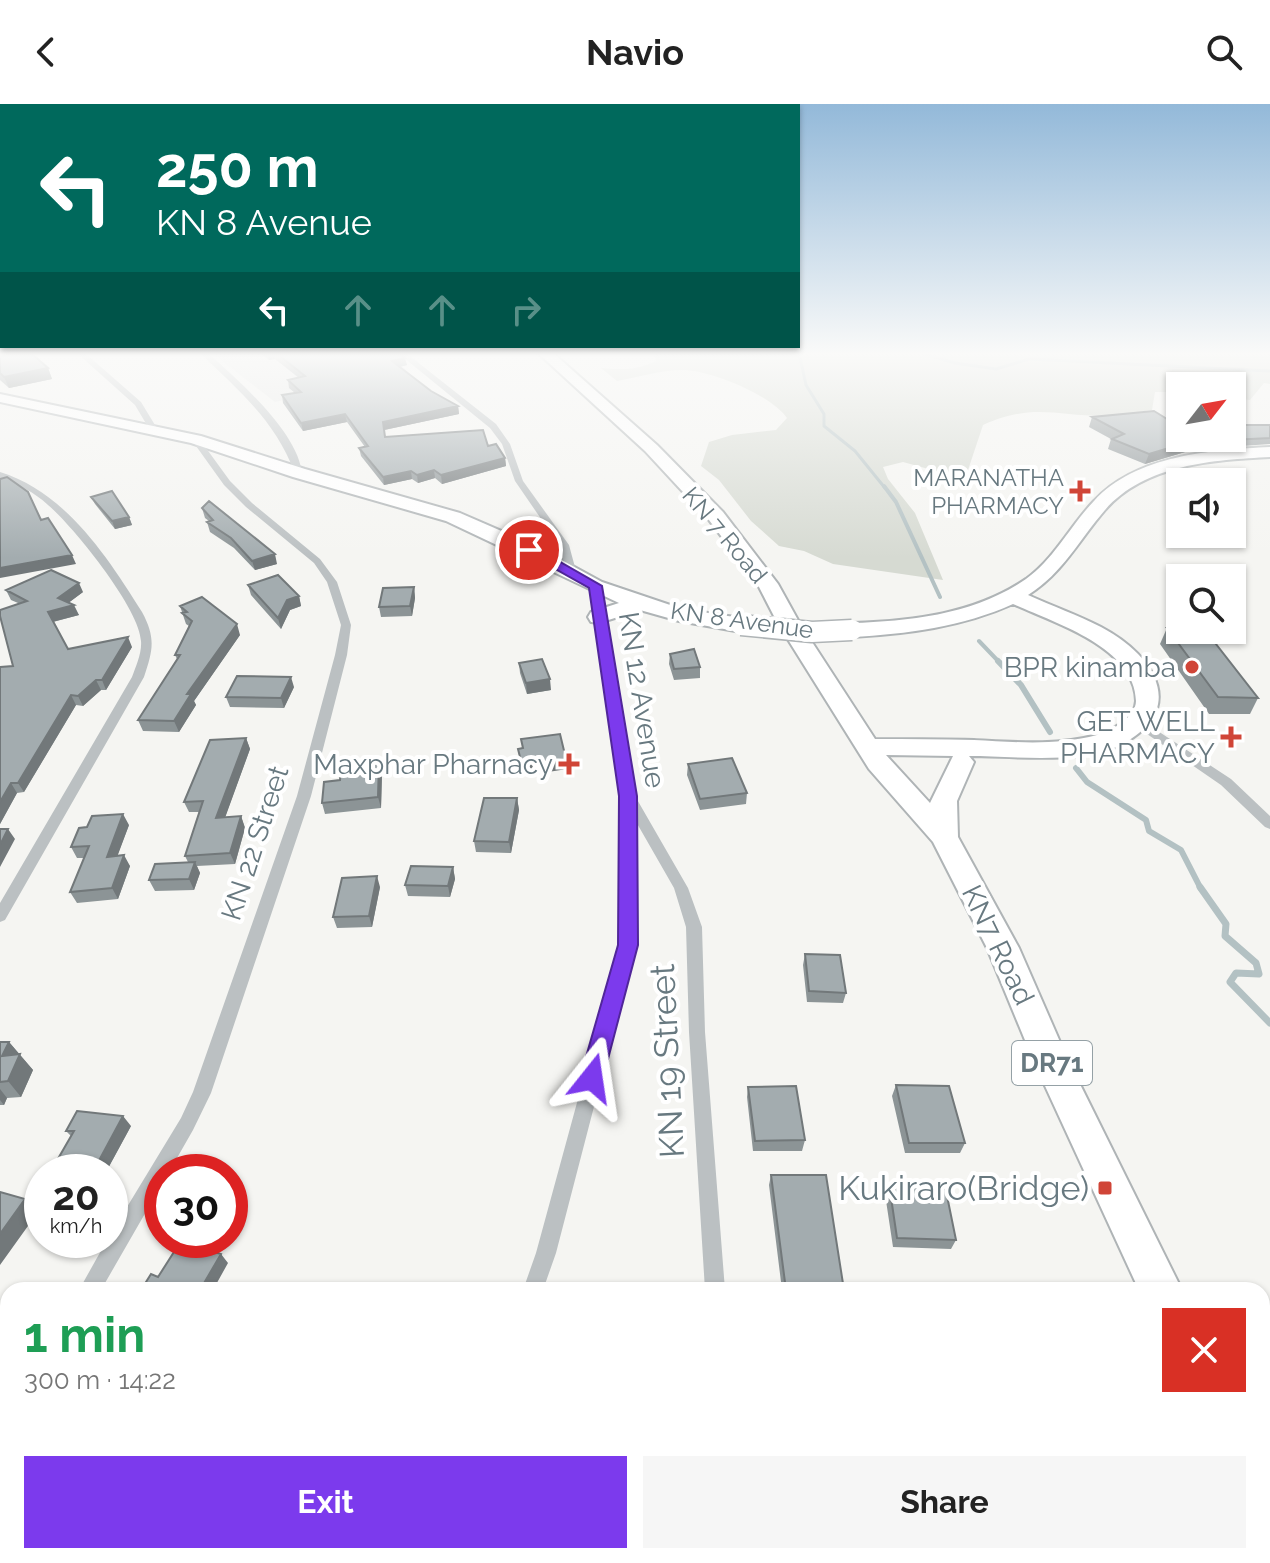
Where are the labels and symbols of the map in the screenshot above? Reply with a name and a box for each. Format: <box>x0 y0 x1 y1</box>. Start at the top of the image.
north arrow <box>1166 372 1246 452</box>
place label: MARANATHA PHARMACY <box>913 463 1064 520</box>
street label: KN 7 Road <box>676 481 774 589</box>
marker: MARANATHA PHARMACY <box>1071 482 1089 500</box>
pin <box>495 516 563 584</box>
street label: KN 8 Avenue <box>669 596 815 644</box>
street label: KN 12 Avenue <box>612 610 672 790</box>
place label: BPR kinamba <box>1004 651 1176 684</box>
marker: BPR kinamba <box>1183 658 1201 676</box>
place label: GET WELL PHARMACY <box>1060 705 1215 770</box>
marker: GET WELL PHARMACY <box>1222 728 1240 746</box>
place label: Maxphar Pharnacy <box>313 748 553 781</box>
marker: Maxphar Pharnacy <box>560 755 578 773</box>
street label: KN 22 Street <box>214 761 296 925</box>
street label: KN7 Road <box>955 880 1041 1010</box>
street label: KN 19 Street <box>642 962 692 1159</box>
position arrow <box>550 1036 634 1120</box>
road number: DR71 <box>1012 1041 1092 1085</box>
speed limit sign: 30 <box>144 1154 248 1258</box>
place label: Kukiraro(Bridge) <box>838 1168 1089 1208</box>
marker: Kukiraro(Bridge) <box>1096 1179 1114 1197</box>

